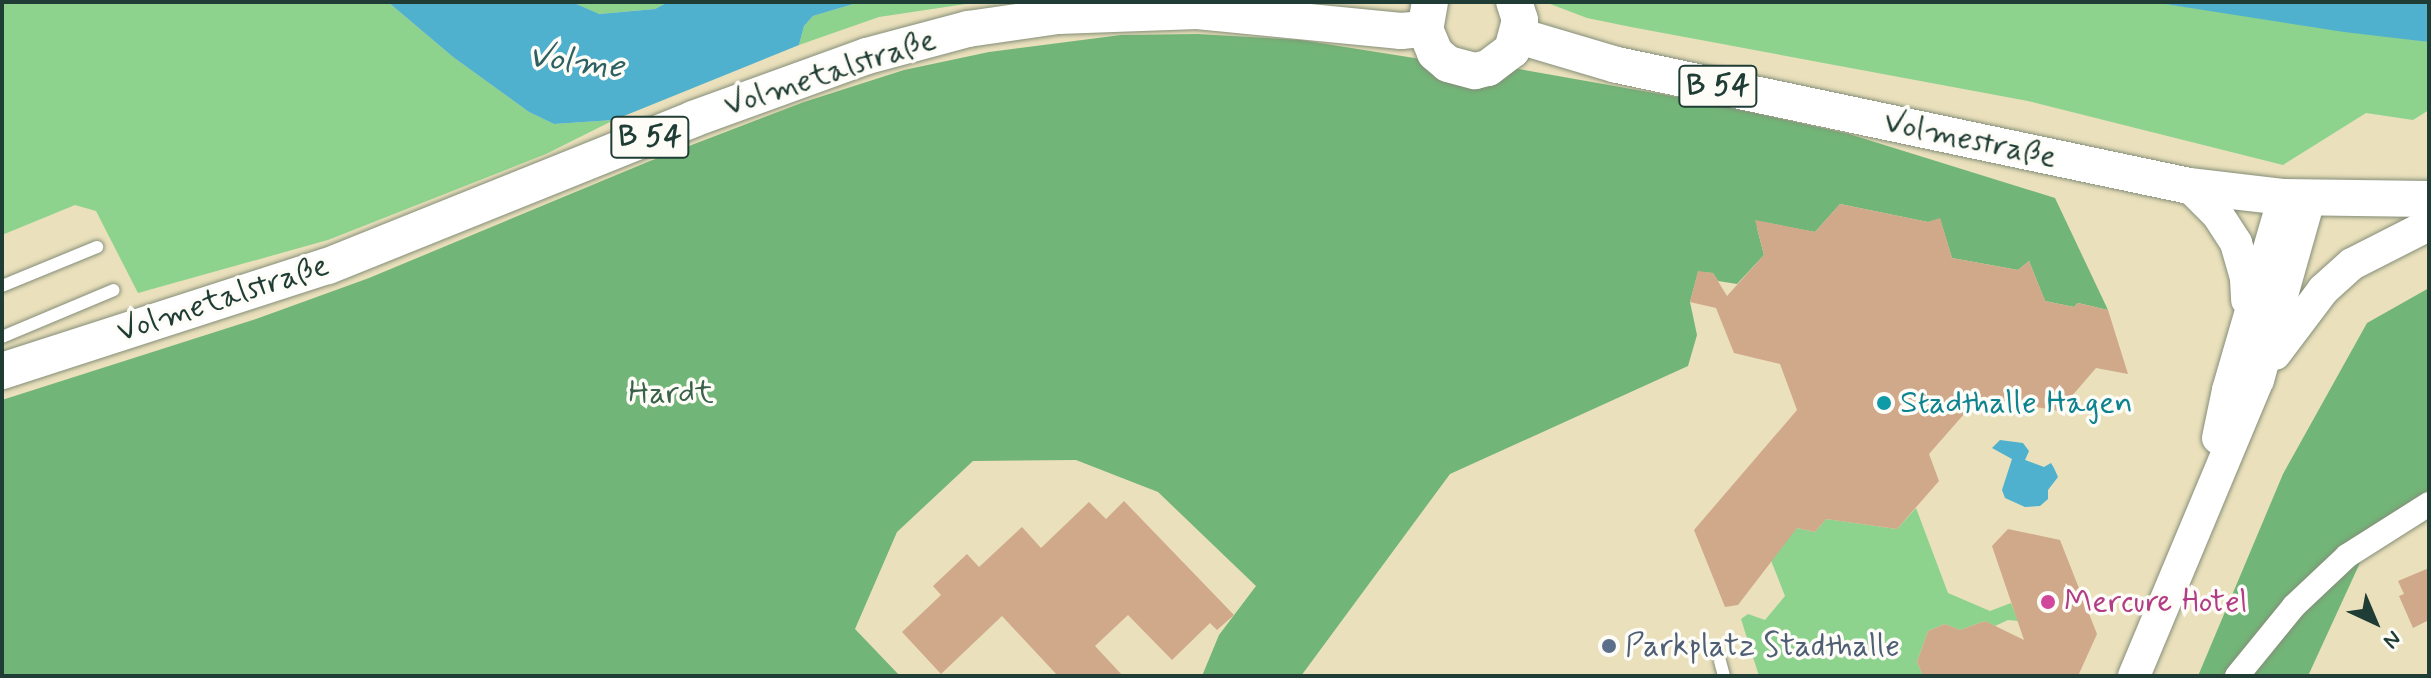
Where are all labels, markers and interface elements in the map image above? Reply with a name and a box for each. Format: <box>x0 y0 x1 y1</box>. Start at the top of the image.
street label: Volmetalstraße <box>719 21 941 125</box>
water label: Volme <box>526 36 626 88</box>
road number: B 54 <box>1678 60 1758 112</box>
street label: Volmestraße <box>1880 103 2060 177</box>
road number: B 54 <box>610 111 690 163</box>
street label: Volmetalstraße <box>112 247 334 351</box>
park label: Hardt <box>628 374 714 412</box>
place label: Stadthalle Hagen <box>1900 384 2137 422</box>
marker: Stadthalle Hagen <box>1875 394 1893 412</box>
north arrow <box>2335 582 2415 662</box>
place label: Mercure Hotel <box>2064 583 2246 621</box>
marker: Mercure Hotel <box>2039 593 2057 611</box>
text: N <box>2377 624 2407 654</box>
place label: Parkplatz Stadthalle <box>1625 627 1900 665</box>
marker: Parkplatz Stadthalle <box>1600 637 1618 655</box>

